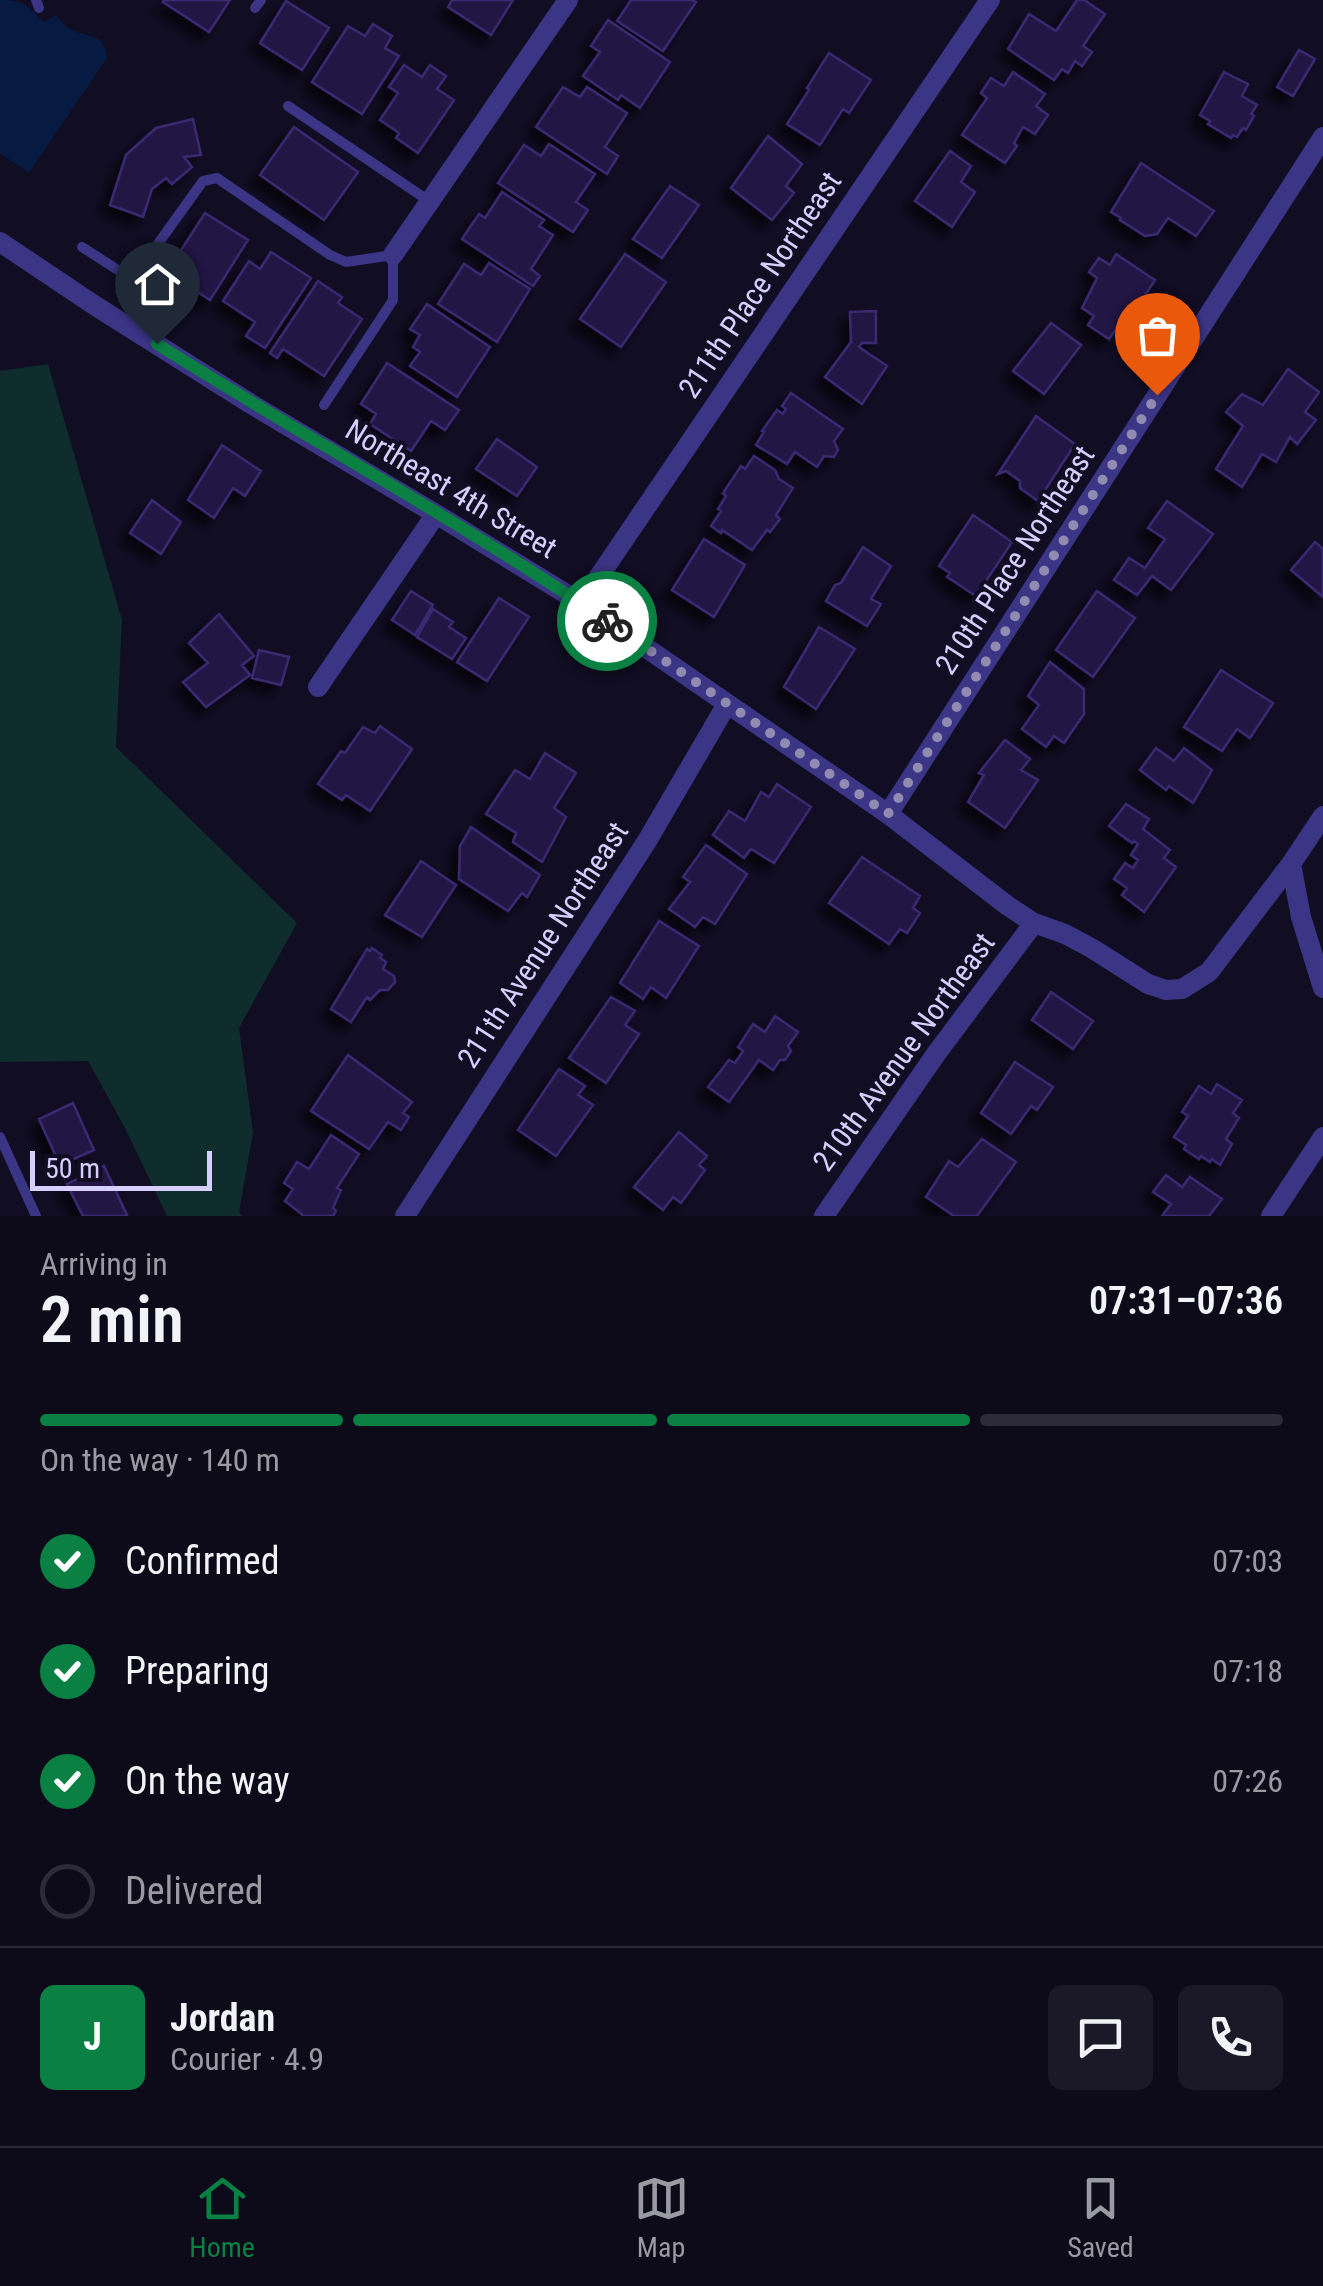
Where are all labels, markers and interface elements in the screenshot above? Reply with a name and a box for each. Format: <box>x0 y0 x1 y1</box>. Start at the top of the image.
street label: 211th Place Northeast <box>671 165 848 404</box>
pin <box>115 242 200 345</box>
icon: home <box>130 257 185 312</box>
pin <box>1115 293 1200 396</box>
icon: bag <box>1130 308 1185 363</box>
street label: Northeast 4th Street <box>339 412 563 565</box>
street label: 210th Place Northeast <box>928 439 1101 680</box>
courier <box>557 571 657 671</box>
icon: bike <box>580 594 635 649</box>
street label: 211th Avenue Northeast <box>450 815 635 1074</box>
street label: 210th Avenue Northeast <box>805 926 1002 1178</box>
scale bar <box>30 1146 212 1190</box>
text: 50 m <box>45 1152 100 1185</box>
text: Arriving in <box>40 1245 168 1283</box>
text: 07:31–07:36 <box>1089 1279 1283 1323</box>
text: 2 min <box>40 1282 184 1358</box>
text: On the way · 140 m <box>40 1441 280 1479</box>
icon: check <box>40 1534 95 1589</box>
text: Confirmed <box>125 1539 280 1583</box>
text: 07:03 <box>1212 1542 1283 1580</box>
icon: check <box>40 1644 95 1699</box>
text: Preparing <box>125 1649 270 1693</box>
text: 07:18 <box>1212 1652 1283 1690</box>
icon: check <box>40 1754 95 1809</box>
text: On the way <box>125 1759 290 1803</box>
text: 07:26 <box>1212 1762 1283 1800</box>
text: Delivered <box>125 1869 264 1913</box>
button: chat <box>1048 1985 1153 2090</box>
button: phone <box>1178 1985 1283 2090</box>
text: Jordan <box>170 1996 275 2040</box>
text: J <box>83 2015 102 2059</box>
text: Courier · 4.9 <box>170 2040 324 2078</box>
tab: Home <box>189 2171 255 2264</box>
tab: Map <box>634 2171 689 2264</box>
tab: Saved <box>1067 2171 1134 2264</box>

